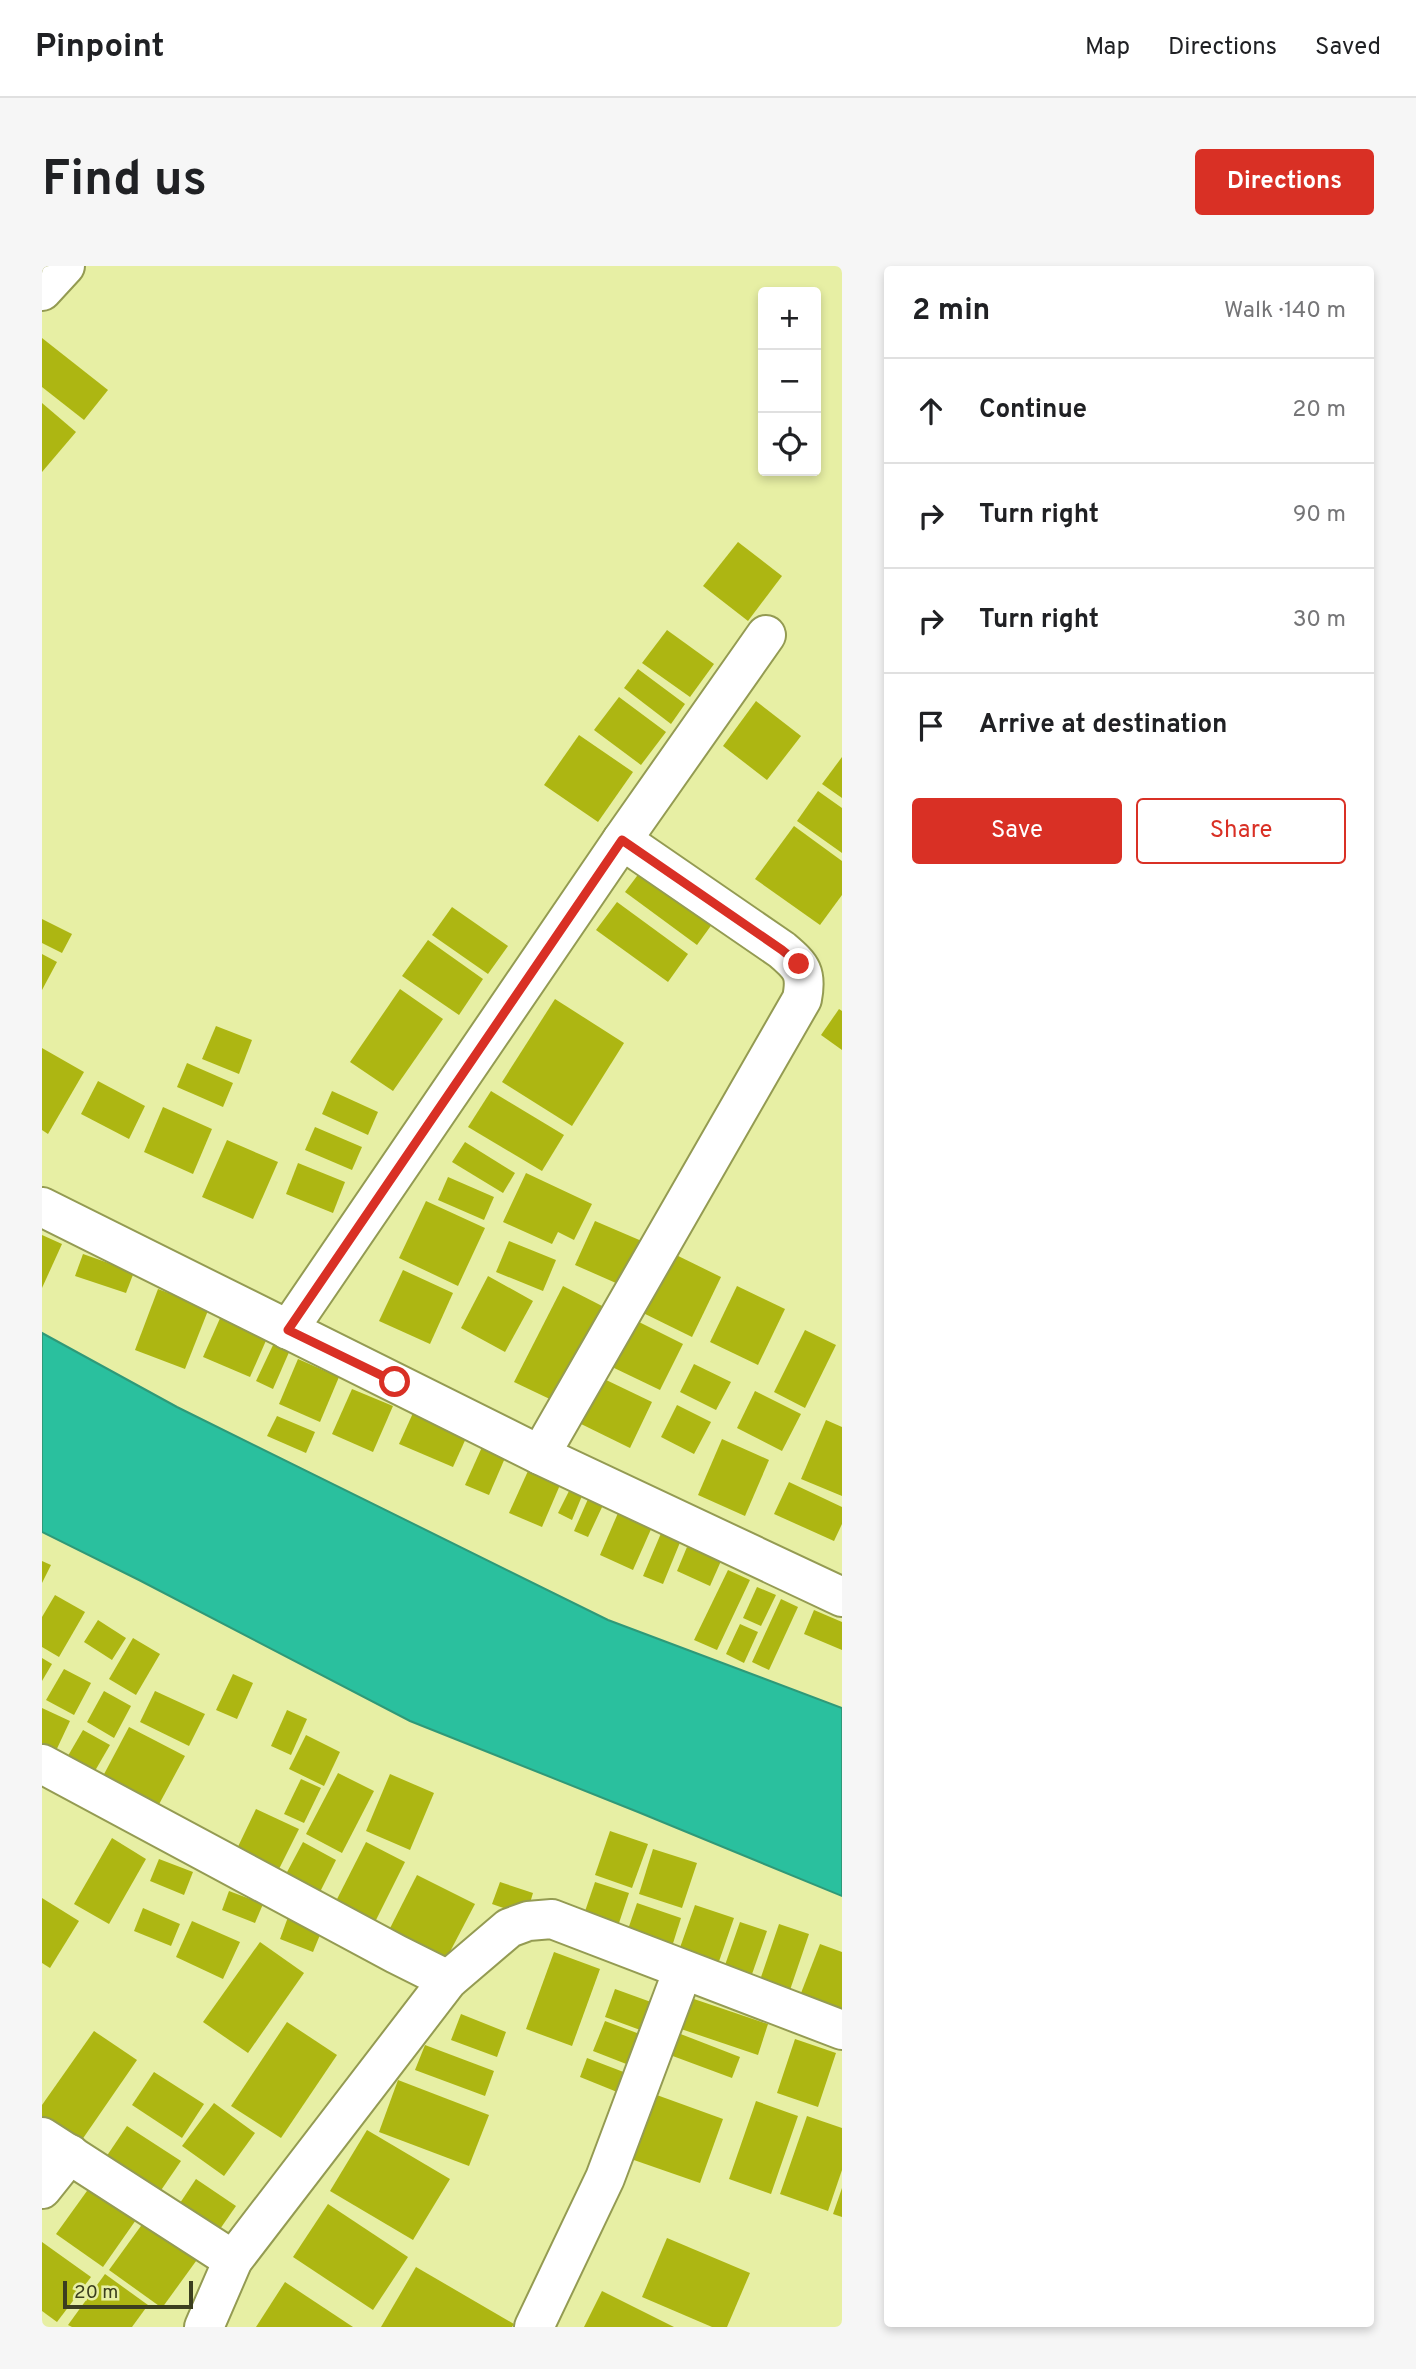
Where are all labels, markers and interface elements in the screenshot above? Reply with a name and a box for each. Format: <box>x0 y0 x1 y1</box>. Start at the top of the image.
text: Pinpoint <box>35 27 164 69</box>
text: Map <box>1085 33 1130 63</box>
text: Directions <box>1168 33 1277 63</box>
text: Saved <box>1315 33 1381 63</box>
button: Directions <box>1195 149 1374 215</box>
text: Find us <box>42 151 207 213</box>
map controls <box>758 287 821 476</box>
button: + <box>758 287 821 350</box>
text: 2 min <box>912 293 990 330</box>
text: Walk · 140 m <box>1224 297 1346 326</box>
button: − <box>758 350 821 413</box>
icon: ahead <box>912 392 950 430</box>
text: Continue <box>979 394 1087 427</box>
text: 20 m <box>1292 396 1346 425</box>
button: locate <box>758 413 821 476</box>
icon: right <box>912 497 950 535</box>
text: Turn right <box>979 499 1099 532</box>
text: 90 m <box>1293 501 1346 530</box>
icon: right <box>912 602 950 640</box>
text: Turn right <box>979 604 1099 637</box>
text: 30 m <box>1293 606 1346 635</box>
icon: arrive <box>912 707 950 745</box>
text: Arrive at destination <box>979 709 1227 742</box>
button: Save <box>912 798 1122 864</box>
button: Share <box>1136 798 1346 864</box>
route end <box>783 948 814 979</box>
route start <box>379 1366 410 1397</box>
scale bar <box>63 2278 192 2310</box>
text: 20 m <box>74 2281 118 2305</box>

